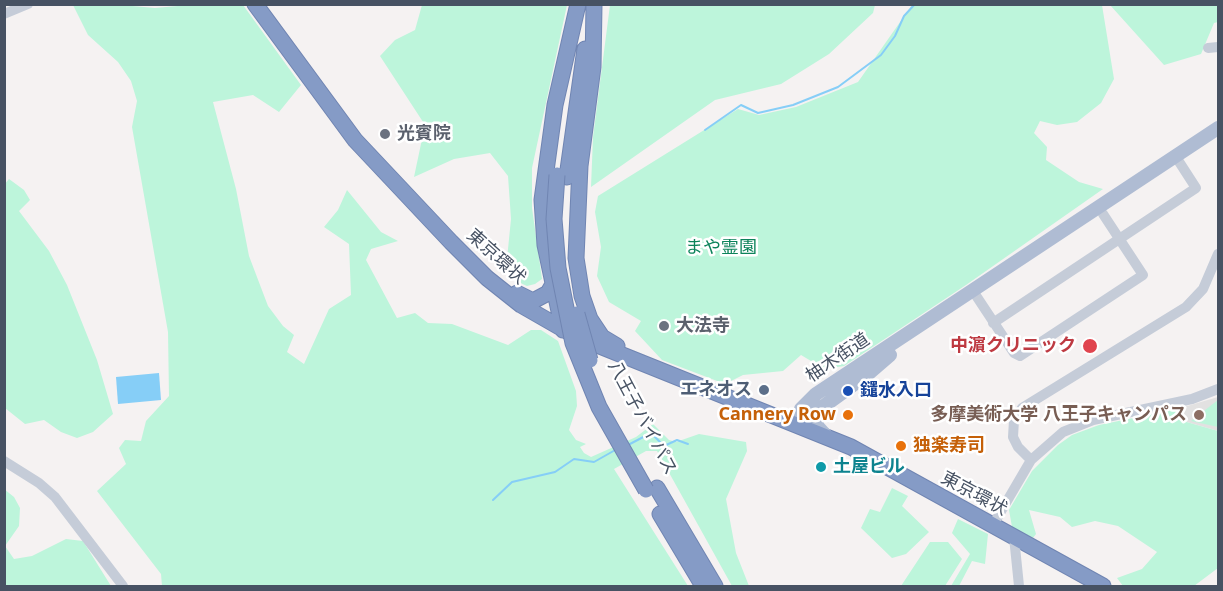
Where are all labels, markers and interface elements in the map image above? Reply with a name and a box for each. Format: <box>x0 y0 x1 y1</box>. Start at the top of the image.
place label: 光賓院 <box>397 123 451 145</box>
marker: 光賓院 <box>378 127 392 141</box>
street label: 東京環状 <box>462 225 530 289</box>
park label: まや霊園 <box>685 237 757 259</box>
place label: 大法寺 <box>676 315 730 337</box>
marker: 大法寺 <box>657 319 671 333</box>
street label: 柚木街道 <box>802 329 874 387</box>
place label: 中濵クリニック <box>950 335 1076 357</box>
marker: 中濵クリニック <box>1081 337 1099 355</box>
street label: 八王子バイパス <box>603 357 681 479</box>
place label: エネオス <box>680 379 752 401</box>
place label: 鑓水入口 <box>860 380 932 402</box>
marker: エネオス <box>757 383 771 397</box>
marker: 鑓水入口 <box>841 384 855 398</box>
place label: Cannery Row <box>718 404 836 426</box>
place label: 多摩美術大学 八王子キャンパス <box>930 404 1187 426</box>
marker: Cannery Row <box>841 408 855 422</box>
marker: 多摩美術大学 八王子キャンパス <box>1192 408 1206 422</box>
place label: 独楽寿司 <box>913 435 985 457</box>
marker: 独楽寿司 <box>894 439 908 453</box>
place label: 土屋ビル <box>833 456 905 478</box>
marker: 土屋ビル <box>814 460 828 474</box>
street label: 東京環状 <box>937 468 1011 520</box>

